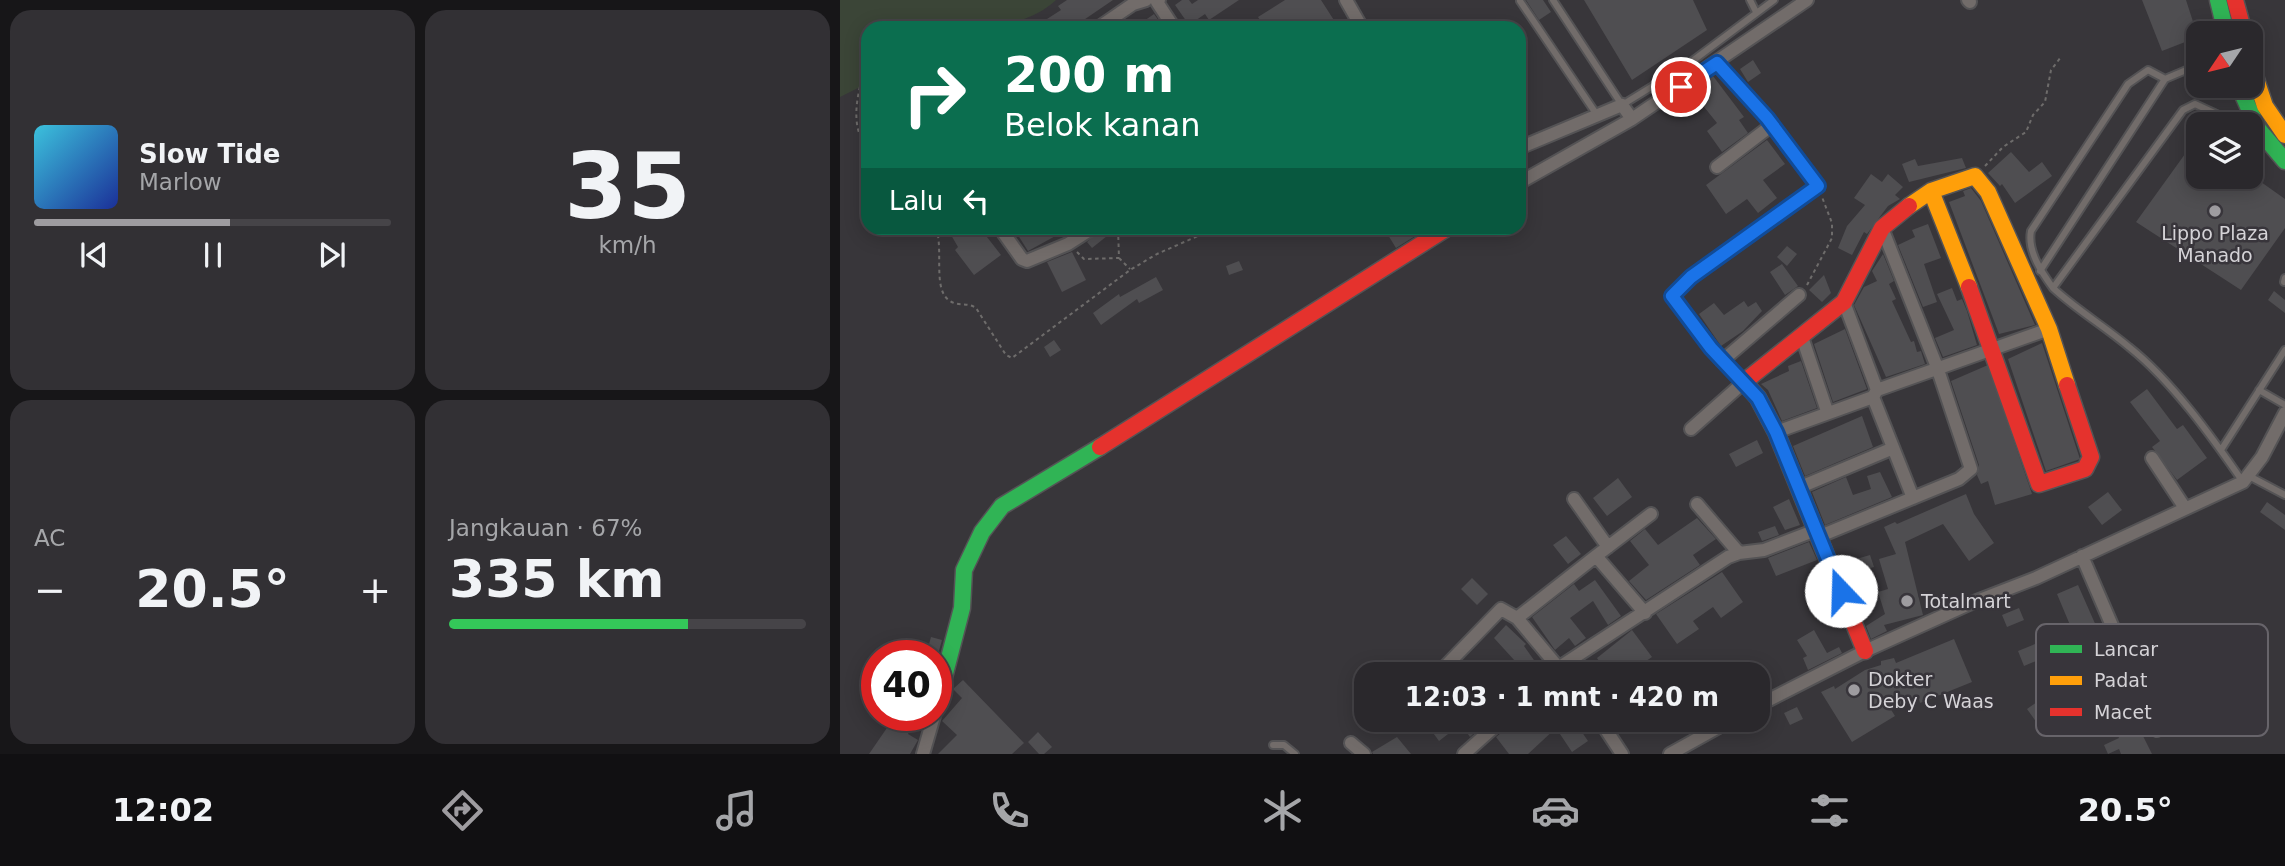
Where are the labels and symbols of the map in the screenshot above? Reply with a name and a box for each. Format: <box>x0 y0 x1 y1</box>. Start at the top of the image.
north arrow <box>2186 21 2263 98</box>
pin <box>1651 57 1711 117</box>
marker: Lippo Plaza Manado <box>2207 203 2223 219</box>
place label: Lippo Plaza Manado <box>2161 222 2269 266</box>
position arrow <box>1804 554 1878 628</box>
place label: Totalmart <box>1920 590 2011 612</box>
marker: Totalmart <box>1899 593 1915 609</box>
legend <box>2036 624 2268 736</box>
text: Lancar <box>2094 638 2158 660</box>
speed limit sign: 40 <box>861 640 952 731</box>
place label: Dokter Deby C Waas <box>1868 668 1994 712</box>
text: Padat <box>2094 669 2147 691</box>
marker: Dokter Deby C Waas <box>1846 682 1862 698</box>
text: Macet <box>2094 701 2152 723</box>

